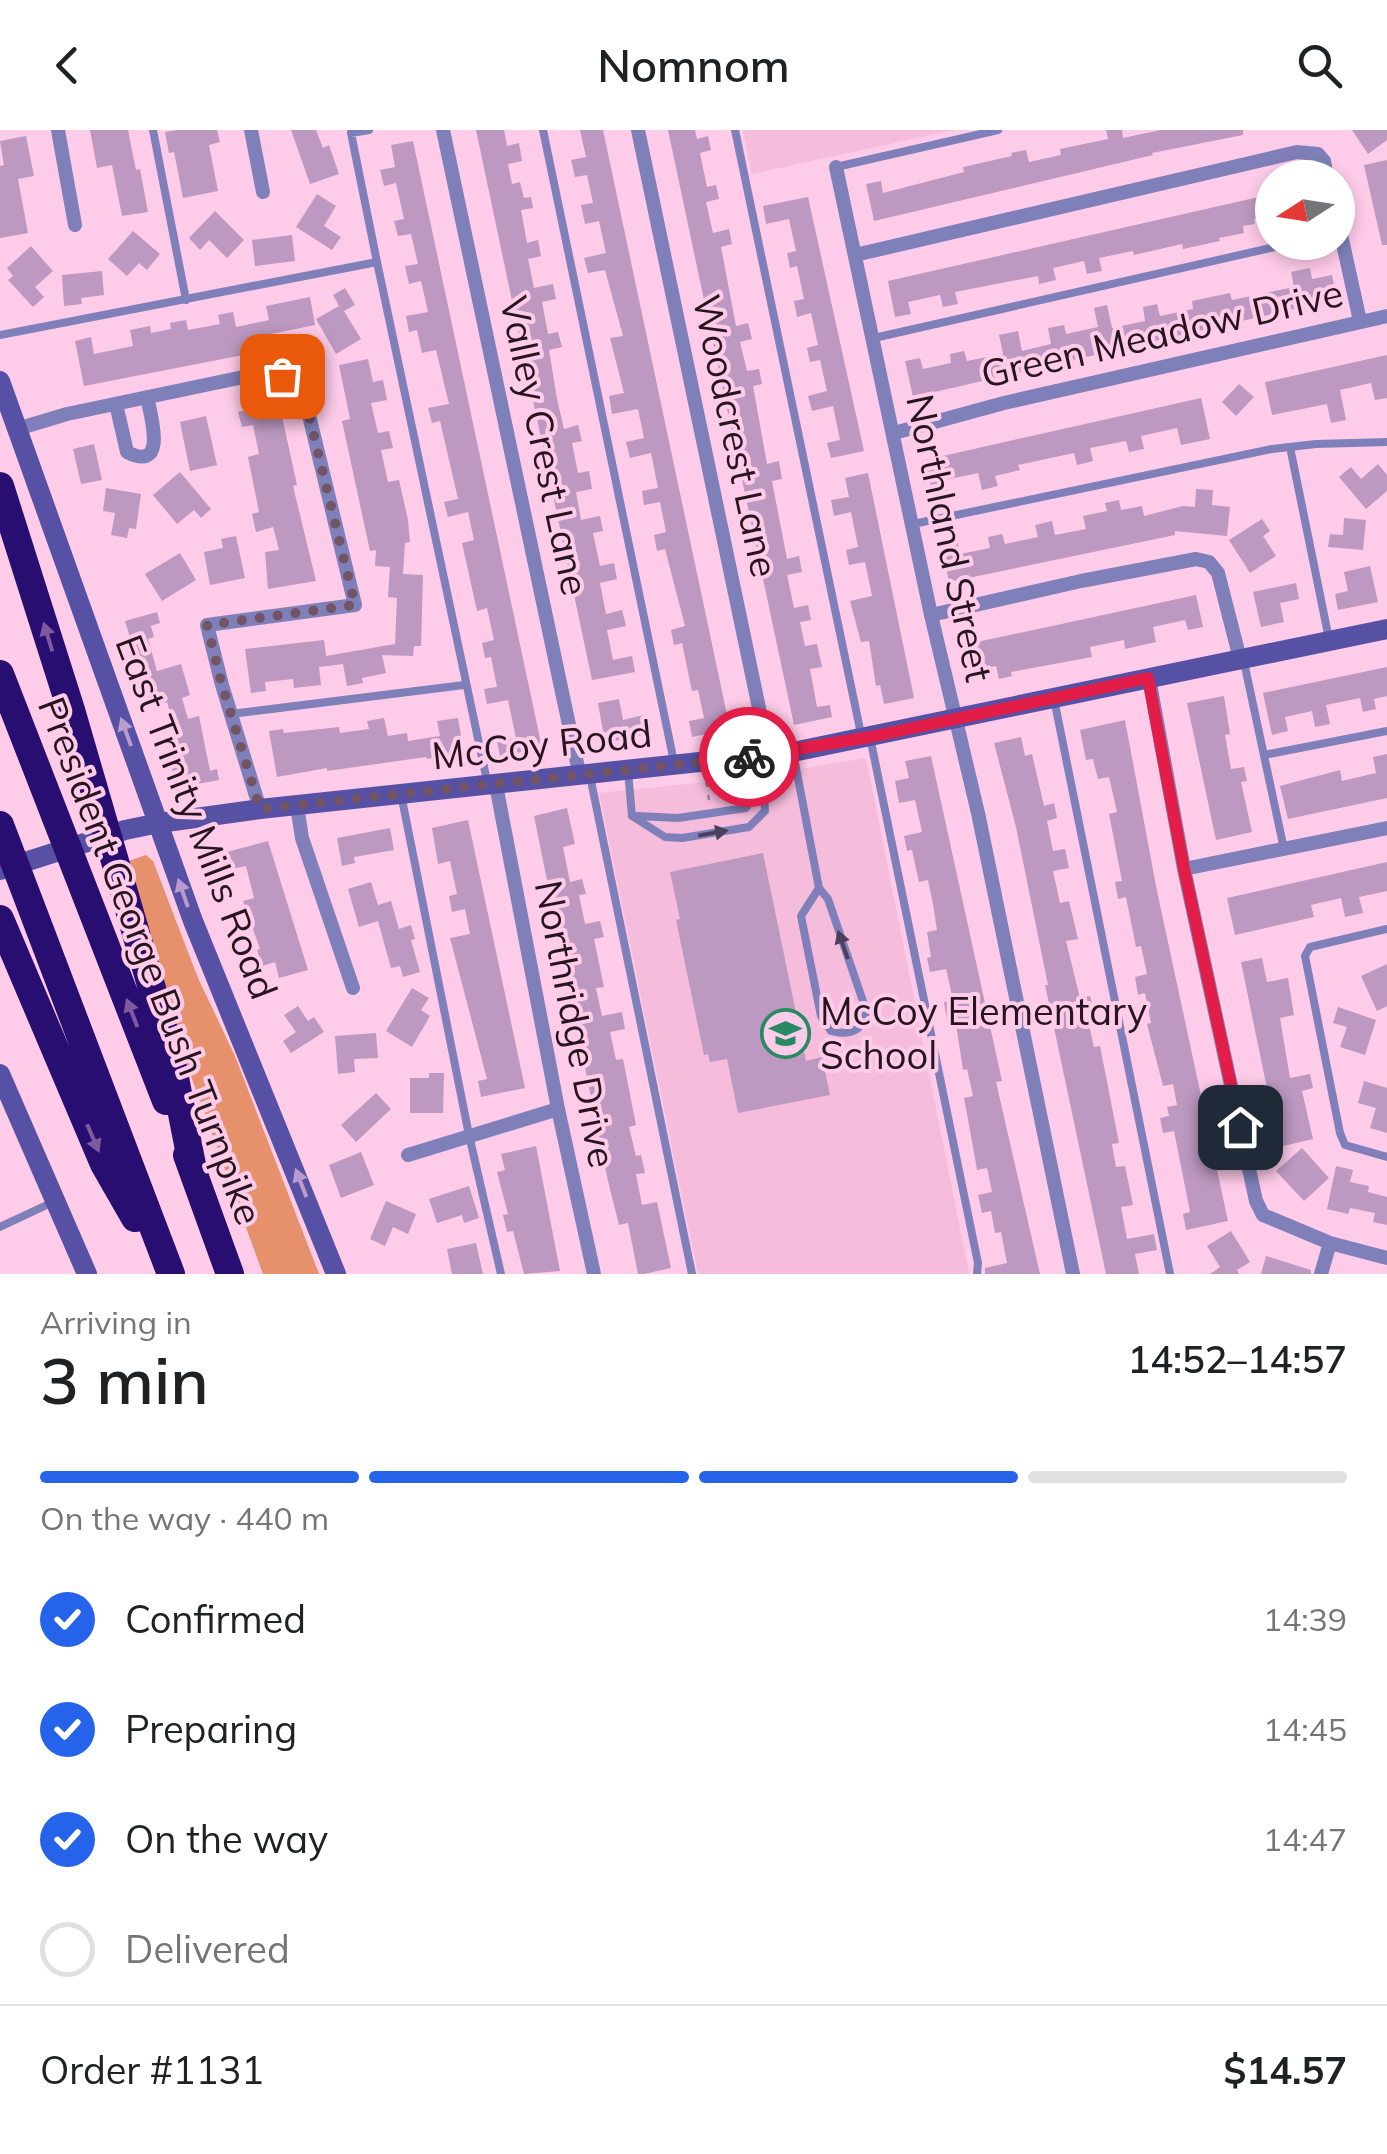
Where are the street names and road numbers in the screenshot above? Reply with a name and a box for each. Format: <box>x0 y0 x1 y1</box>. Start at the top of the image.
street label: Green Meadow Drive <box>976 268 1347 398</box>
street label: Woodcrest Lane <box>683 290 789 581</box>
street label: Valley Crest Lane <box>490 292 600 600</box>
street label: Northland Street <box>896 390 1004 686</box>
street label: East Trinity Mills Road <box>105 628 289 1006</box>
street label: President George Bush Turnpike <box>28 690 274 1231</box>
street label: McCoy Road <box>430 709 654 779</box>
street label: Northridge Drive <box>525 876 627 1171</box>

